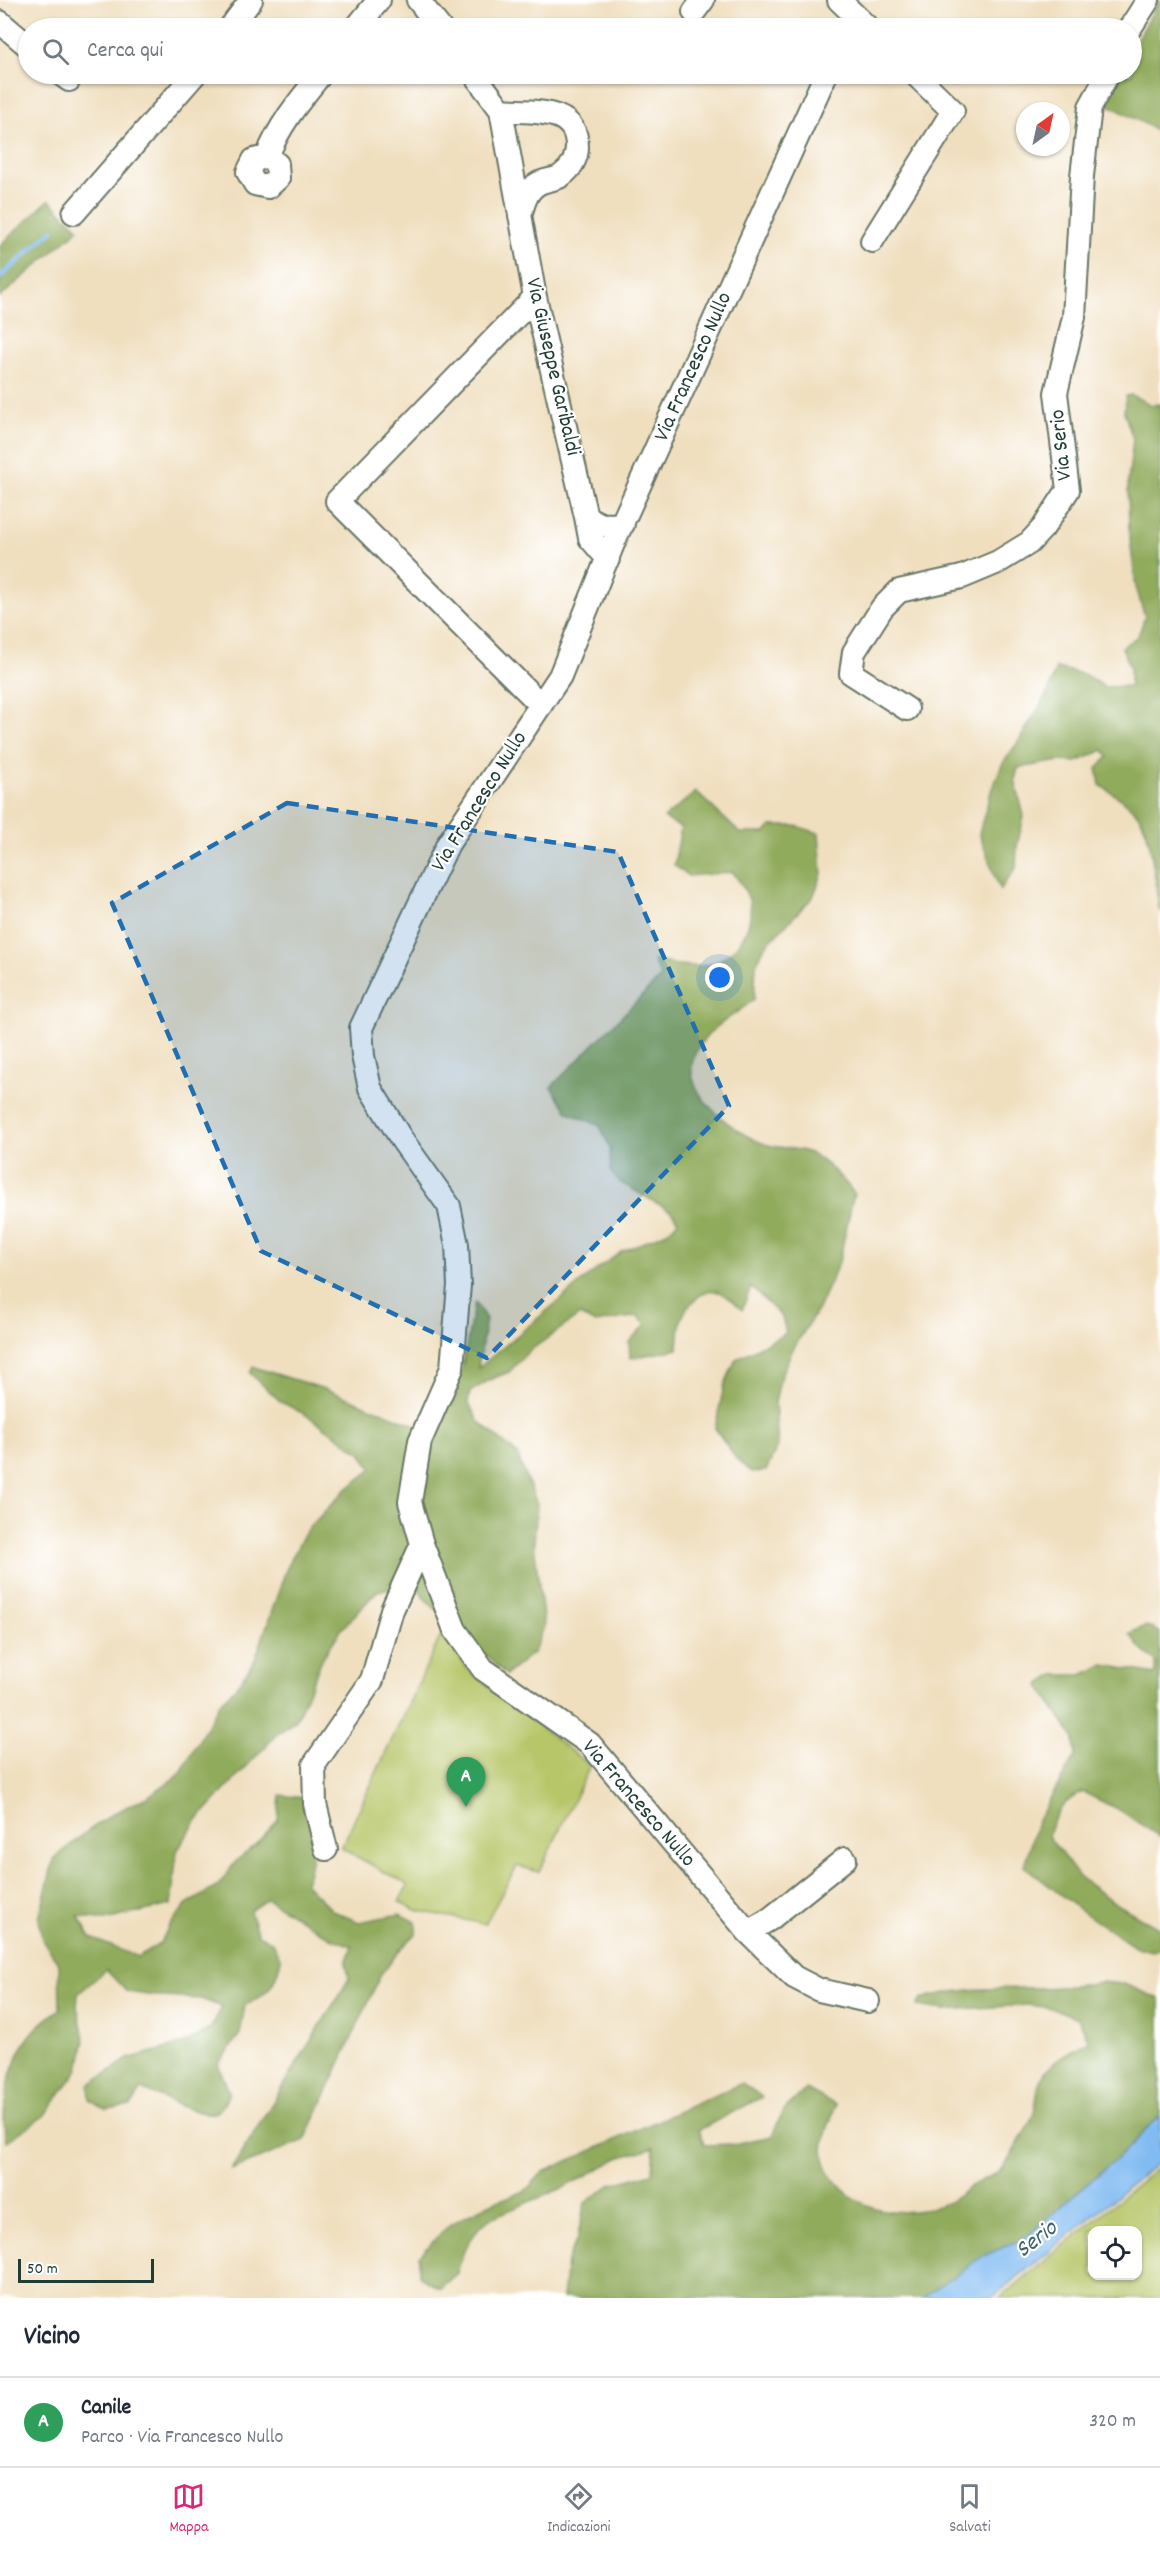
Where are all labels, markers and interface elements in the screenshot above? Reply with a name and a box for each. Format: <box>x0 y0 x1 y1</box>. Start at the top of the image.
search box <box>18 18 1142 84</box>
icon: search <box>39 35 72 68</box>
text: Cerca qui <box>87 36 163 67</box>
north arrow <box>1016 102 1070 156</box>
street label: Via Giuseppe Garibaldi <box>516 275 588 459</box>
street label: Via Francesco Nullo <box>647 287 741 447</box>
street label: Via Serio <box>1043 408 1081 482</box>
street label: Via Francesco Nullo <box>424 726 536 878</box>
your location <box>705 963 734 992</box>
street label: Via Francesco Nullo <box>574 1733 702 1875</box>
pin: A <box>446 1758 486 1807</box>
water label: Serio <box>1009 2212 1066 2267</box>
map controls <box>1088 2226 1142 2280</box>
button: locate <box>1088 2226 1142 2280</box>
scale bar <box>18 2256 154 2284</box>
text: 50 m <box>27 2258 58 2281</box>
text: Vicino <box>24 2319 80 2356</box>
text: Canile <box>81 2393 131 2424</box>
text: A <box>38 2408 49 2436</box>
text: 320 m <box>1089 2408 1136 2436</box>
text: Parco · Via Francesco Nullo <box>81 2424 283 2452</box>
tab: Mappa <box>169 2480 209 2539</box>
tab: Indicazioni <box>547 2480 610 2539</box>
tab: Salvati <box>949 2480 991 2539</box>

